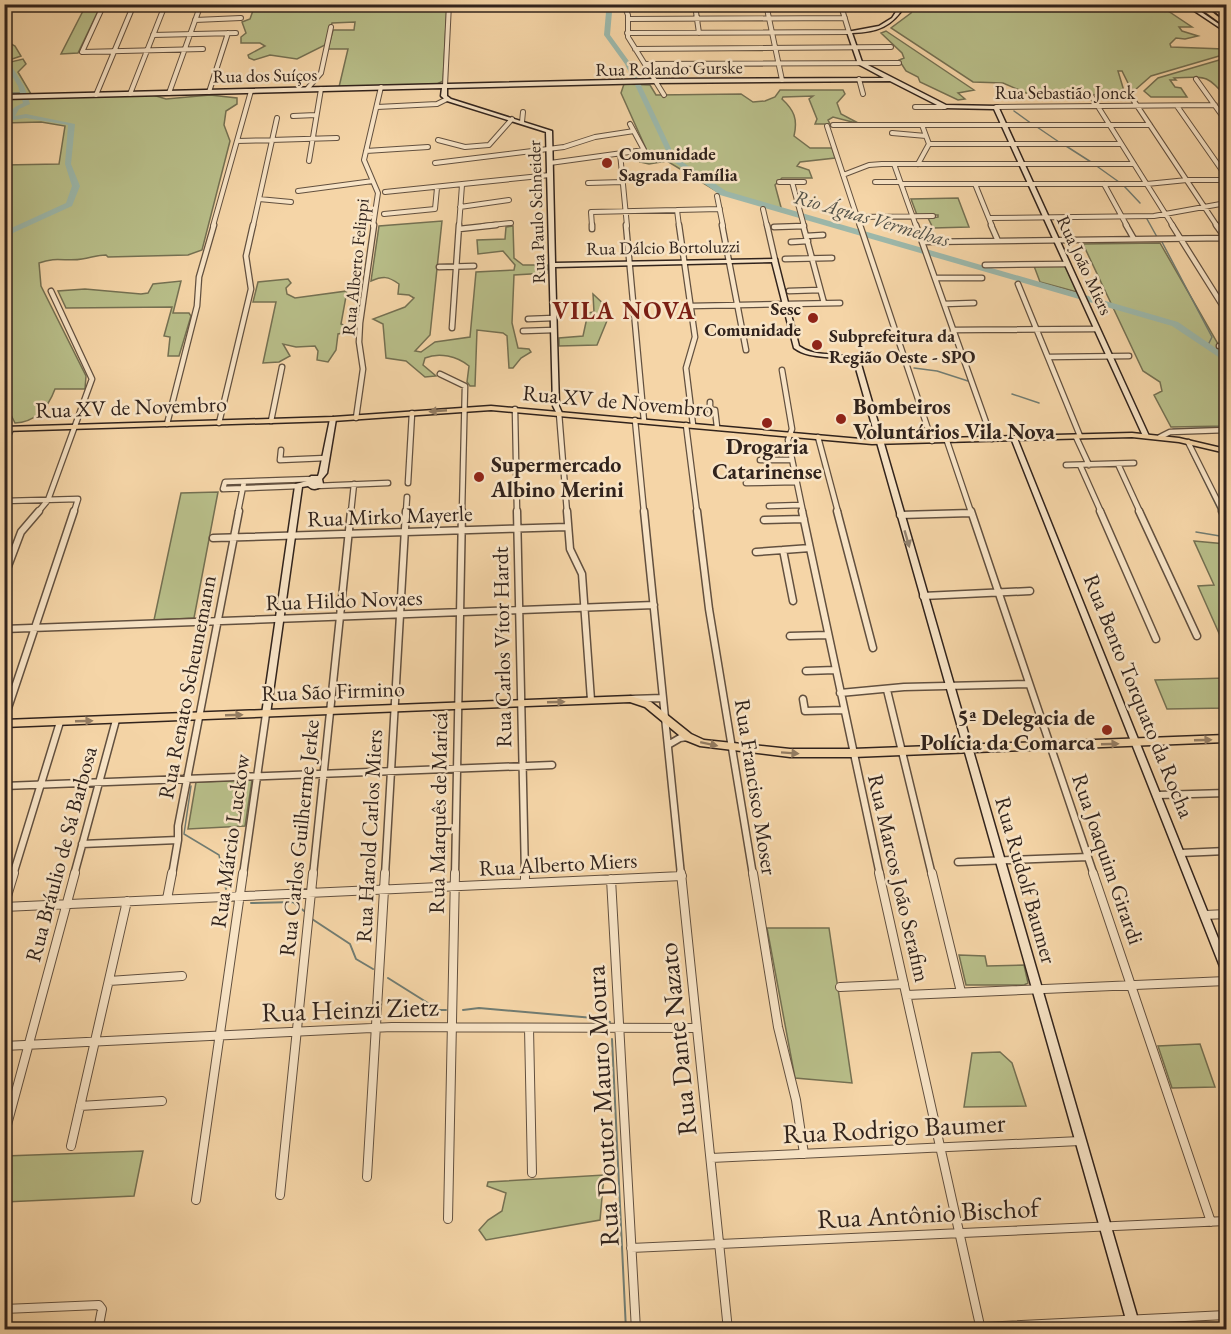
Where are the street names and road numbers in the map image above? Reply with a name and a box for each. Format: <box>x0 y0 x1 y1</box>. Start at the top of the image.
street label: Rua Rolando Gurske <box>595 55 743 81</box>
street label: Rua dos Suíços <box>213 63 318 87</box>
street label: Rua Sebastião Jonck <box>995 81 1136 104</box>
street label: Rua Paulo Schneider <box>522 140 550 284</box>
street label: Rua Alberto Felippi <box>336 197 374 337</box>
street label: Rua João Miers <box>1052 212 1118 318</box>
street label: Rua Dálcio Bortoluzzi <box>586 234 741 260</box>
street label: Rua XV de Novembro <box>521 378 715 424</box>
street label: Rua XV de Novembro <box>35 389 227 425</box>
street label: Rua Mirko Mayerle <box>307 499 474 533</box>
street label: Rua Carlos Vítor Hardt <box>486 546 518 748</box>
street label: Rua Bento Torquato da Rocha <box>1077 570 1201 822</box>
street label: Rua Renato Scheunemann <box>151 572 223 801</box>
street label: Rua Hildo Novaes <box>265 583 423 617</box>
street label: Rua São Firmino <box>261 674 405 708</box>
street label: Rua Francisco Moser <box>728 697 784 878</box>
street label: Rua Marquês de Maricá <box>422 712 454 914</box>
street label: Rua Carlos Guilherme Jerke <box>272 718 326 958</box>
street label: Rua Harold Carlos Miers <box>349 729 389 943</box>
street label: Rua Bráulio de Sá Barbosa <box>18 743 104 965</box>
street label: Rua Márcio Luckow <box>203 751 257 930</box>
street label: Rua Joaquim Girardi <box>1065 770 1151 948</box>
street label: Rua Marcos João Serafim <box>861 771 937 985</box>
street label: Rua Rudolf Baumer <box>988 793 1064 968</box>
street label: Rua Alberto Miers <box>478 845 638 883</box>
street label: Rua Dante Nazato <box>649 941 705 1137</box>
street label: Rua Doutor Mauro Moura <box>577 964 627 1248</box>
street label: Rua Heinzi Zietz <box>261 988 440 1030</box>
street label: Rua Rodrigo Baumer <box>781 1105 1007 1151</box>
street label: Rua Antônio Bischof <box>816 1190 1043 1236</box>

